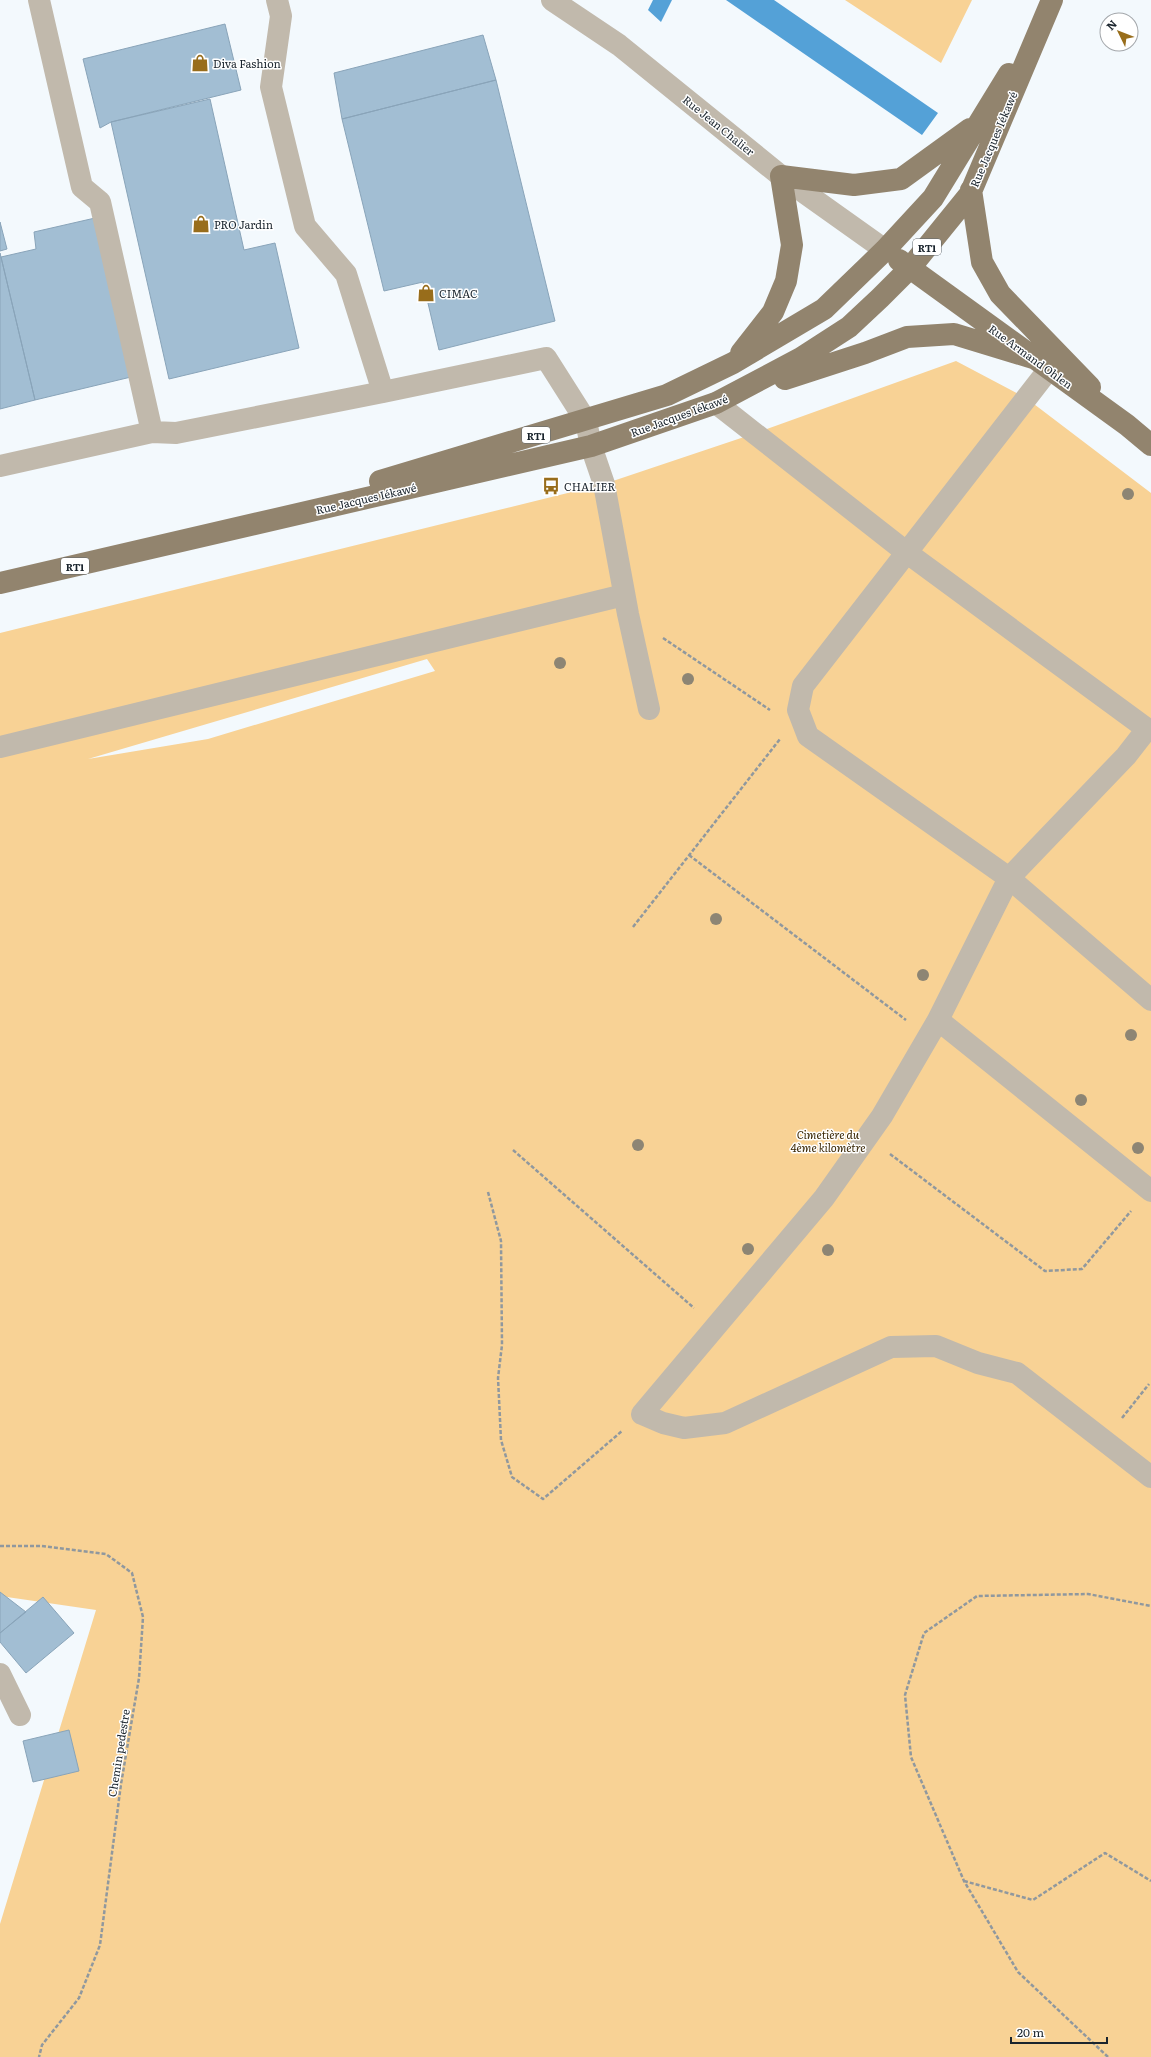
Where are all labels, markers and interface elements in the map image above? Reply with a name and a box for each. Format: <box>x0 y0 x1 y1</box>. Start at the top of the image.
north arrow <box>1099 12 1139 52</box>
text: N <box>1102 16 1120 33</box>
shop icon: Diva Fashion <box>190 53 210 73</box>
place label: Diva Fashion <box>213 55 281 71</box>
street label: Rue Jacques Iékawé <box>966 88 1021 189</box>
street label: Rue Jean Chalier <box>680 91 759 159</box>
shop icon: PRO Jardin <box>191 214 211 234</box>
place label: PRO Jardin <box>214 216 273 232</box>
road number: RT1 <box>913 239 941 255</box>
shop icon: CIMAC <box>416 283 436 303</box>
place label: CIMAC <box>439 285 478 301</box>
street label: Rue Armand Ohlen <box>986 320 1076 392</box>
street label: Rue Jacques Iékawé <box>628 390 730 440</box>
road number: RT1 <box>522 427 550 443</box>
bus stop icon: CHALIER <box>541 476 561 496</box>
place label: CHALIER <box>564 478 616 494</box>
street label: Rue Jacques Iékawé <box>314 479 418 517</box>
road number: RT1 <box>61 558 89 574</box>
park label: Cimetière du 4ème kilomètre <box>790 1126 866 1155</box>
street label: Chemin pedestre <box>103 1708 133 1798</box>
scale bar <box>1011 2019 1107 2045</box>
text: 20 m <box>1017 2023 1044 2041</box>

